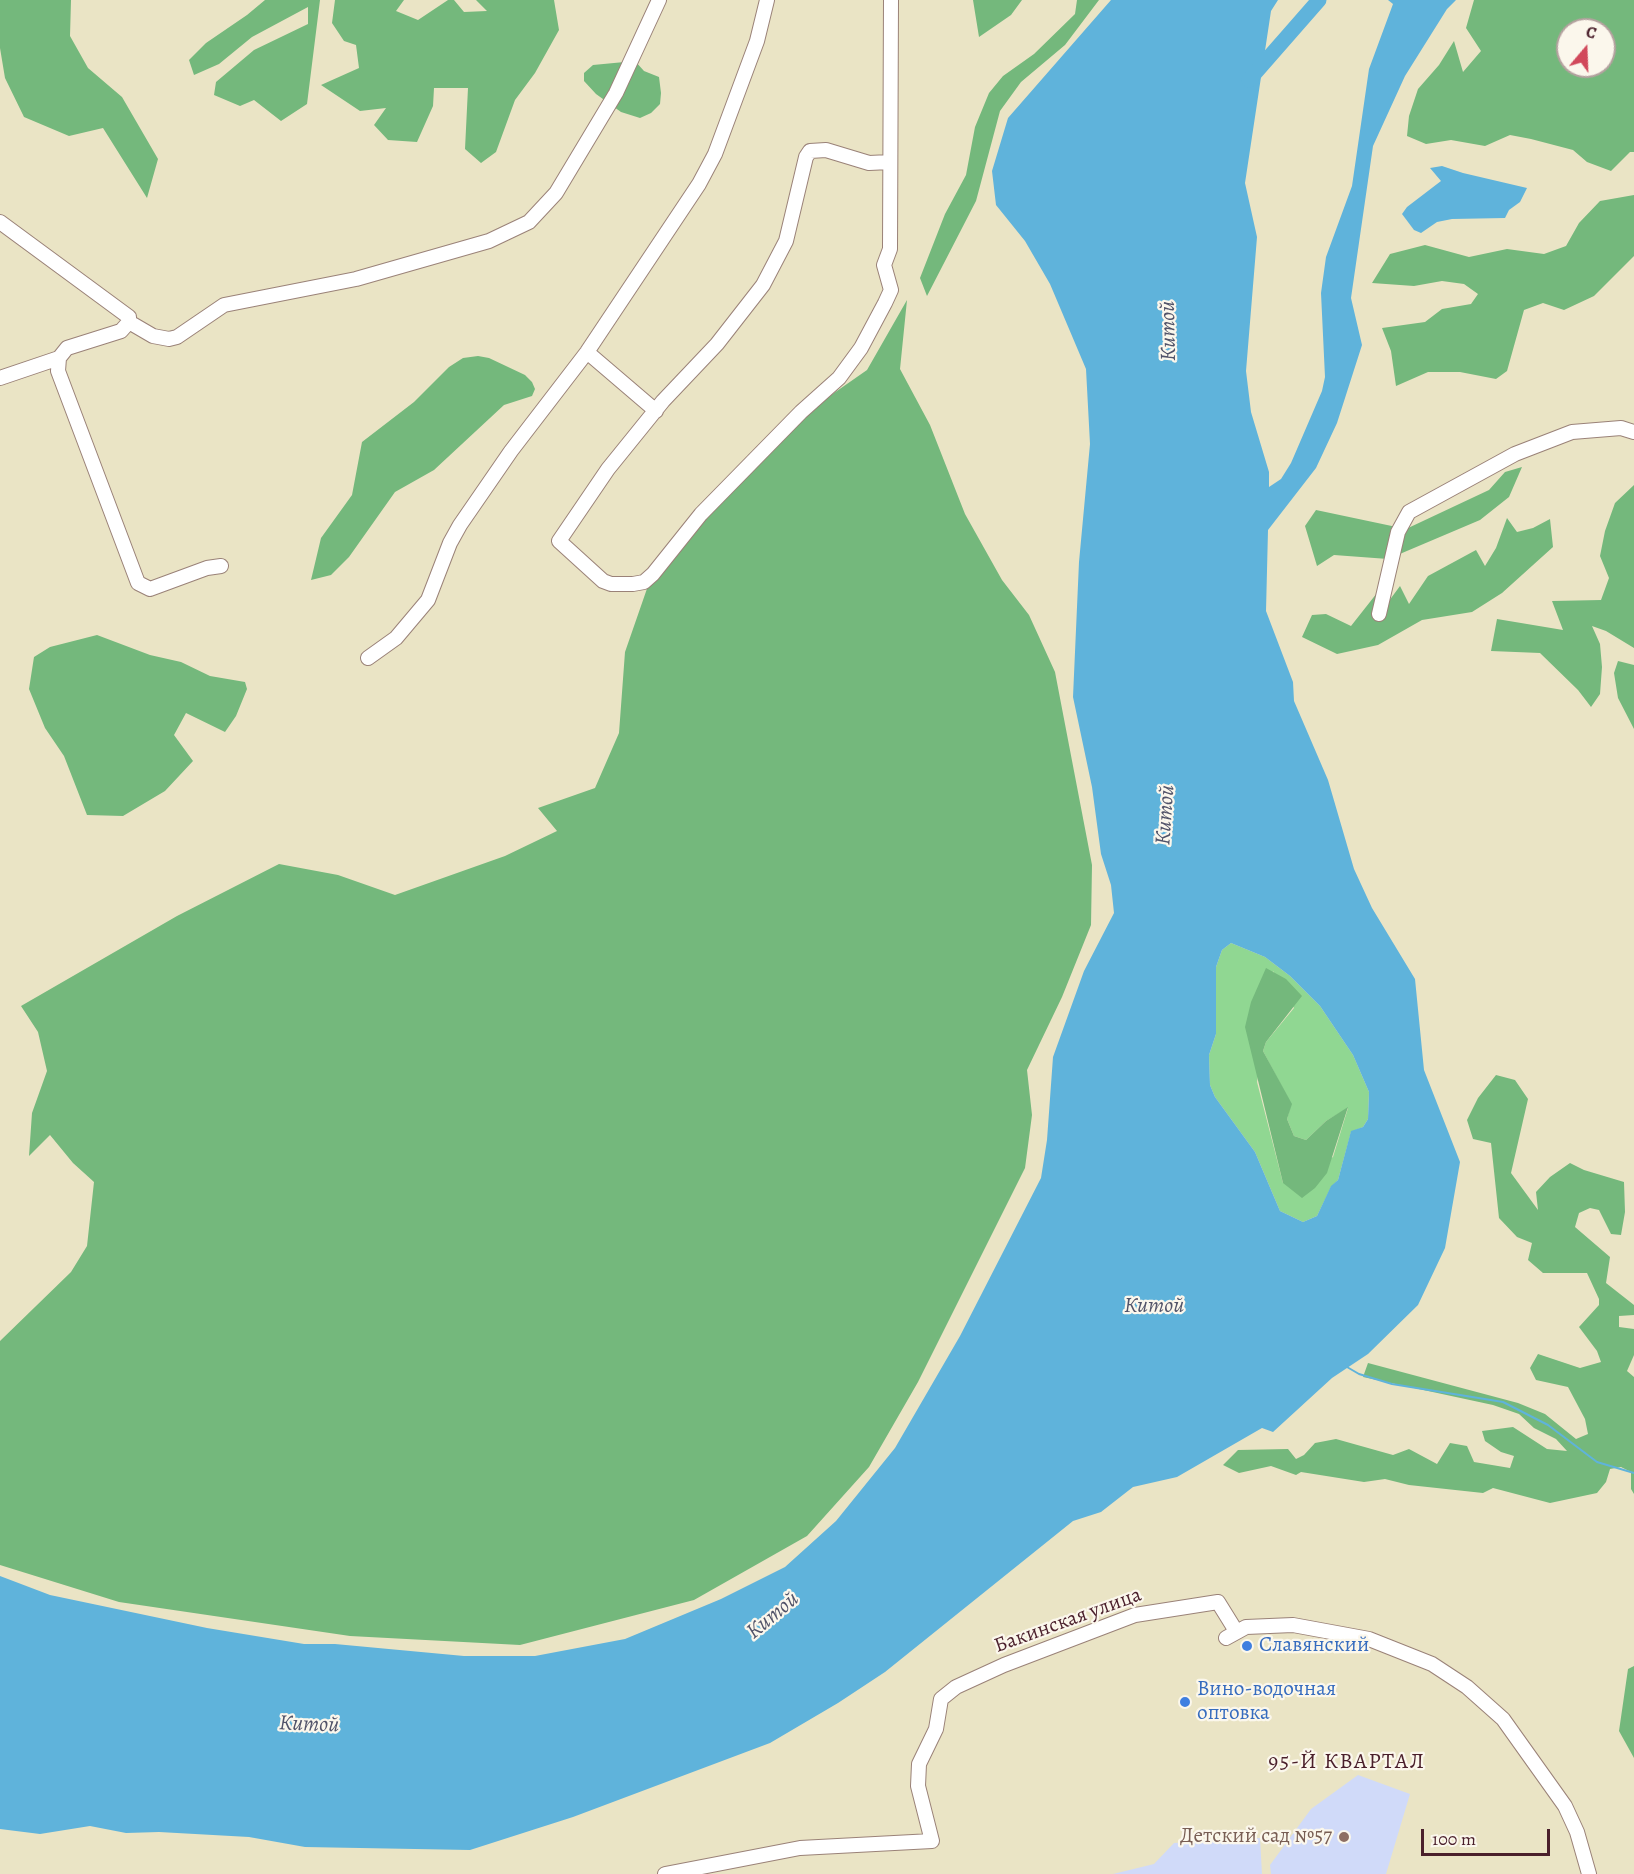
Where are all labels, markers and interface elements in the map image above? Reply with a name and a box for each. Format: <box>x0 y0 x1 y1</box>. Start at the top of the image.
north arrow <box>1556 18 1616 78</box>
text: С <box>1583 21 1599 45</box>
water label: Китой <box>1155 301 1183 361</box>
water label: Китой <box>1151 784 1181 846</box>
water label: Китой <box>1124 1294 1184 1320</box>
street label: Бакинская улица <box>991 1583 1145 1659</box>
water label: Китой <box>741 1587 805 1645</box>
place label: Славянский <box>1259 1633 1369 1659</box>
marker: Славянский <box>1240 1639 1254 1653</box>
place label: Вино-водочная оптовка <box>1197 1677 1336 1727</box>
marker: Вино-водочная оптовка <box>1178 1695 1192 1709</box>
water label: Китой <box>278 1711 340 1739</box>
district label: 95-Й КВАРТАЛ <box>1268 1750 1426 1776</box>
scale bar <box>1424 1817 1553 1855</box>
place label: Детский сад №57 <box>1180 1824 1332 1850</box>
text: 100 m <box>1432 1827 1476 1851</box>
marker: Детский сад №57 <box>1337 1830 1351 1844</box>

